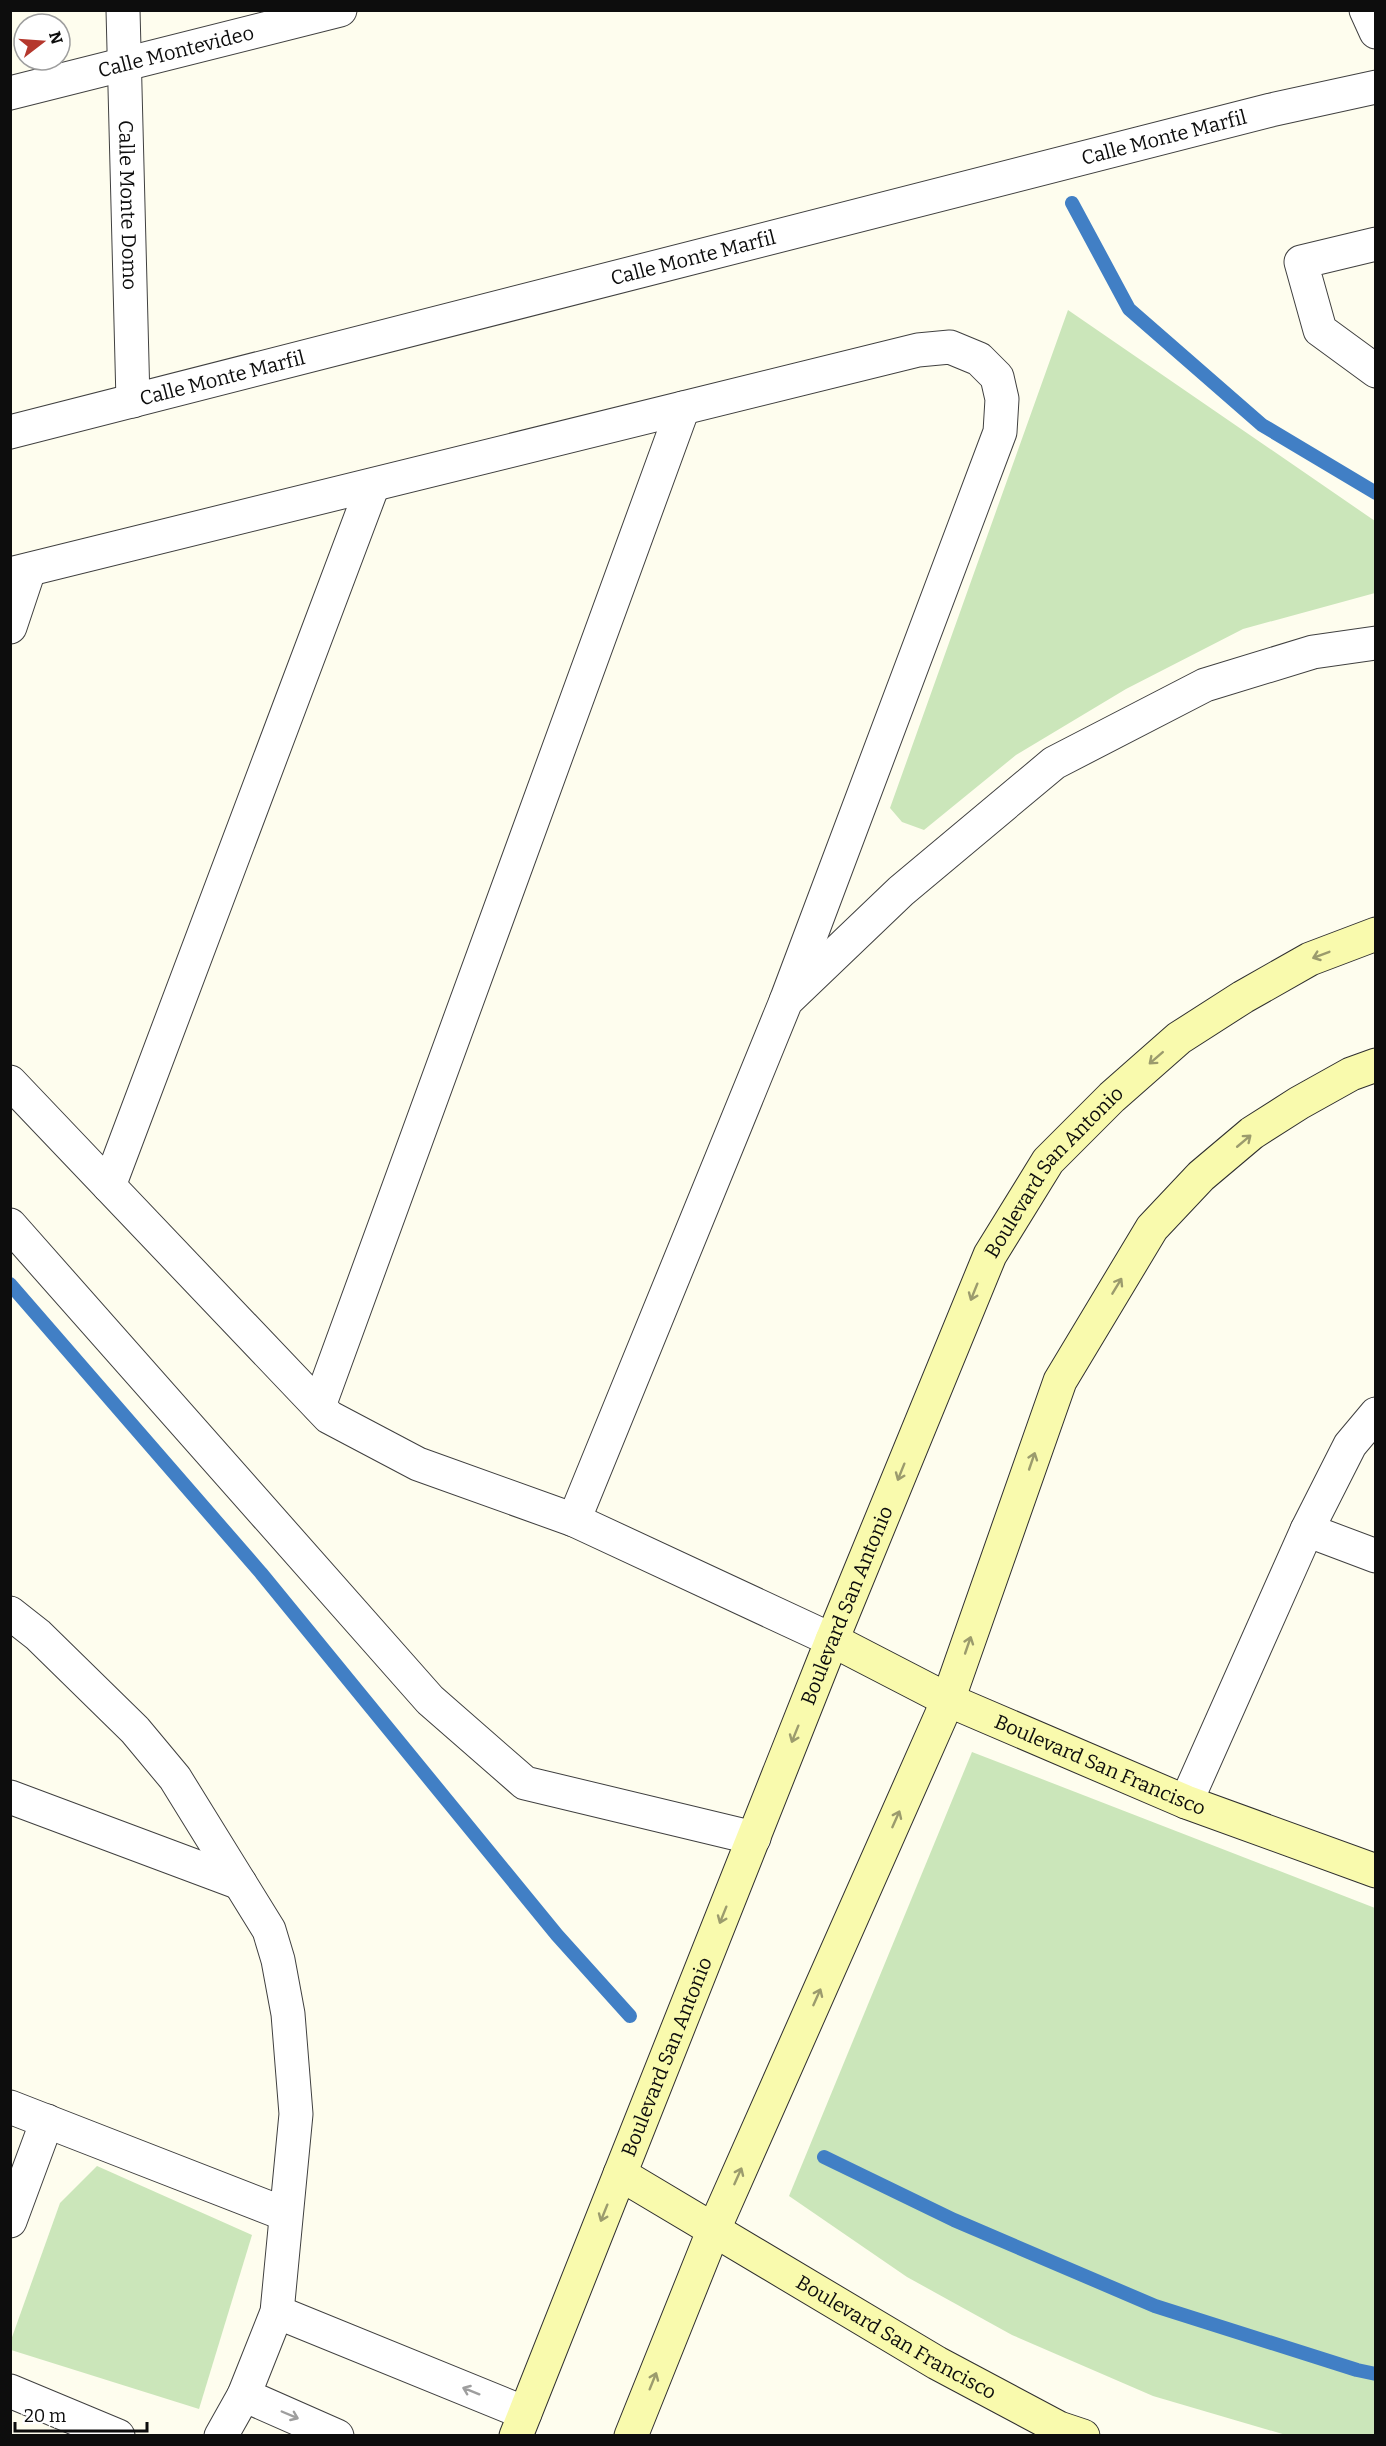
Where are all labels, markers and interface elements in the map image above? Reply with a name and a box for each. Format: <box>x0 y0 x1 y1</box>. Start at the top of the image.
north arrow <box>12 12 72 72</box>
street label: Calle Montevideo <box>95 20 256 82</box>
text: N <box>45 29 67 46</box>
street label: Calle Monte Marfil <box>1079 105 1249 170</box>
street label: Calle Monte Domo <box>114 120 142 290</box>
street label: Calle Monte Marfil <box>608 225 778 290</box>
street label: Calle Monte Marfil <box>137 345 307 410</box>
one-way arrow <box>1312 950 1331 961</box>
one-way arrow <box>1149 1051 1164 1065</box>
street label: Boulevard San Antonio <box>979 1081 1128 1262</box>
one-way arrow <box>1236 1134 1252 1147</box>
one-way arrow <box>1111 1278 1123 1295</box>
one-way arrow <box>968 1282 979 1301</box>
one-way arrow <box>1028 1452 1039 1471</box>
one-way arrow <box>895 1463 906 1481</box>
street label: Boulevard San Antonio <box>796 1502 898 1708</box>
one-way arrow <box>963 1636 974 1655</box>
street label: Boulevard San Francisco <box>991 1709 1209 1820</box>
one-way arrow <box>789 1724 800 1743</box>
one-way arrow <box>890 1811 902 1829</box>
one-way arrow <box>717 1905 728 1924</box>
street label: Boulevard San Antonio <box>616 1954 717 2160</box>
one-way arrow <box>811 1989 823 2007</box>
one-way arrow <box>732 2167 744 2185</box>
one-way arrow <box>598 2204 609 2222</box>
street label: Boulevard San Francisco <box>792 2270 1000 2404</box>
one-way arrow <box>648 2372 659 2391</box>
one-way arrow <box>462 2385 480 2396</box>
scale bar <box>15 2395 147 2433</box>
text: 20 m <box>24 2405 66 2427</box>
one-way arrow <box>281 2410 299 2422</box>

